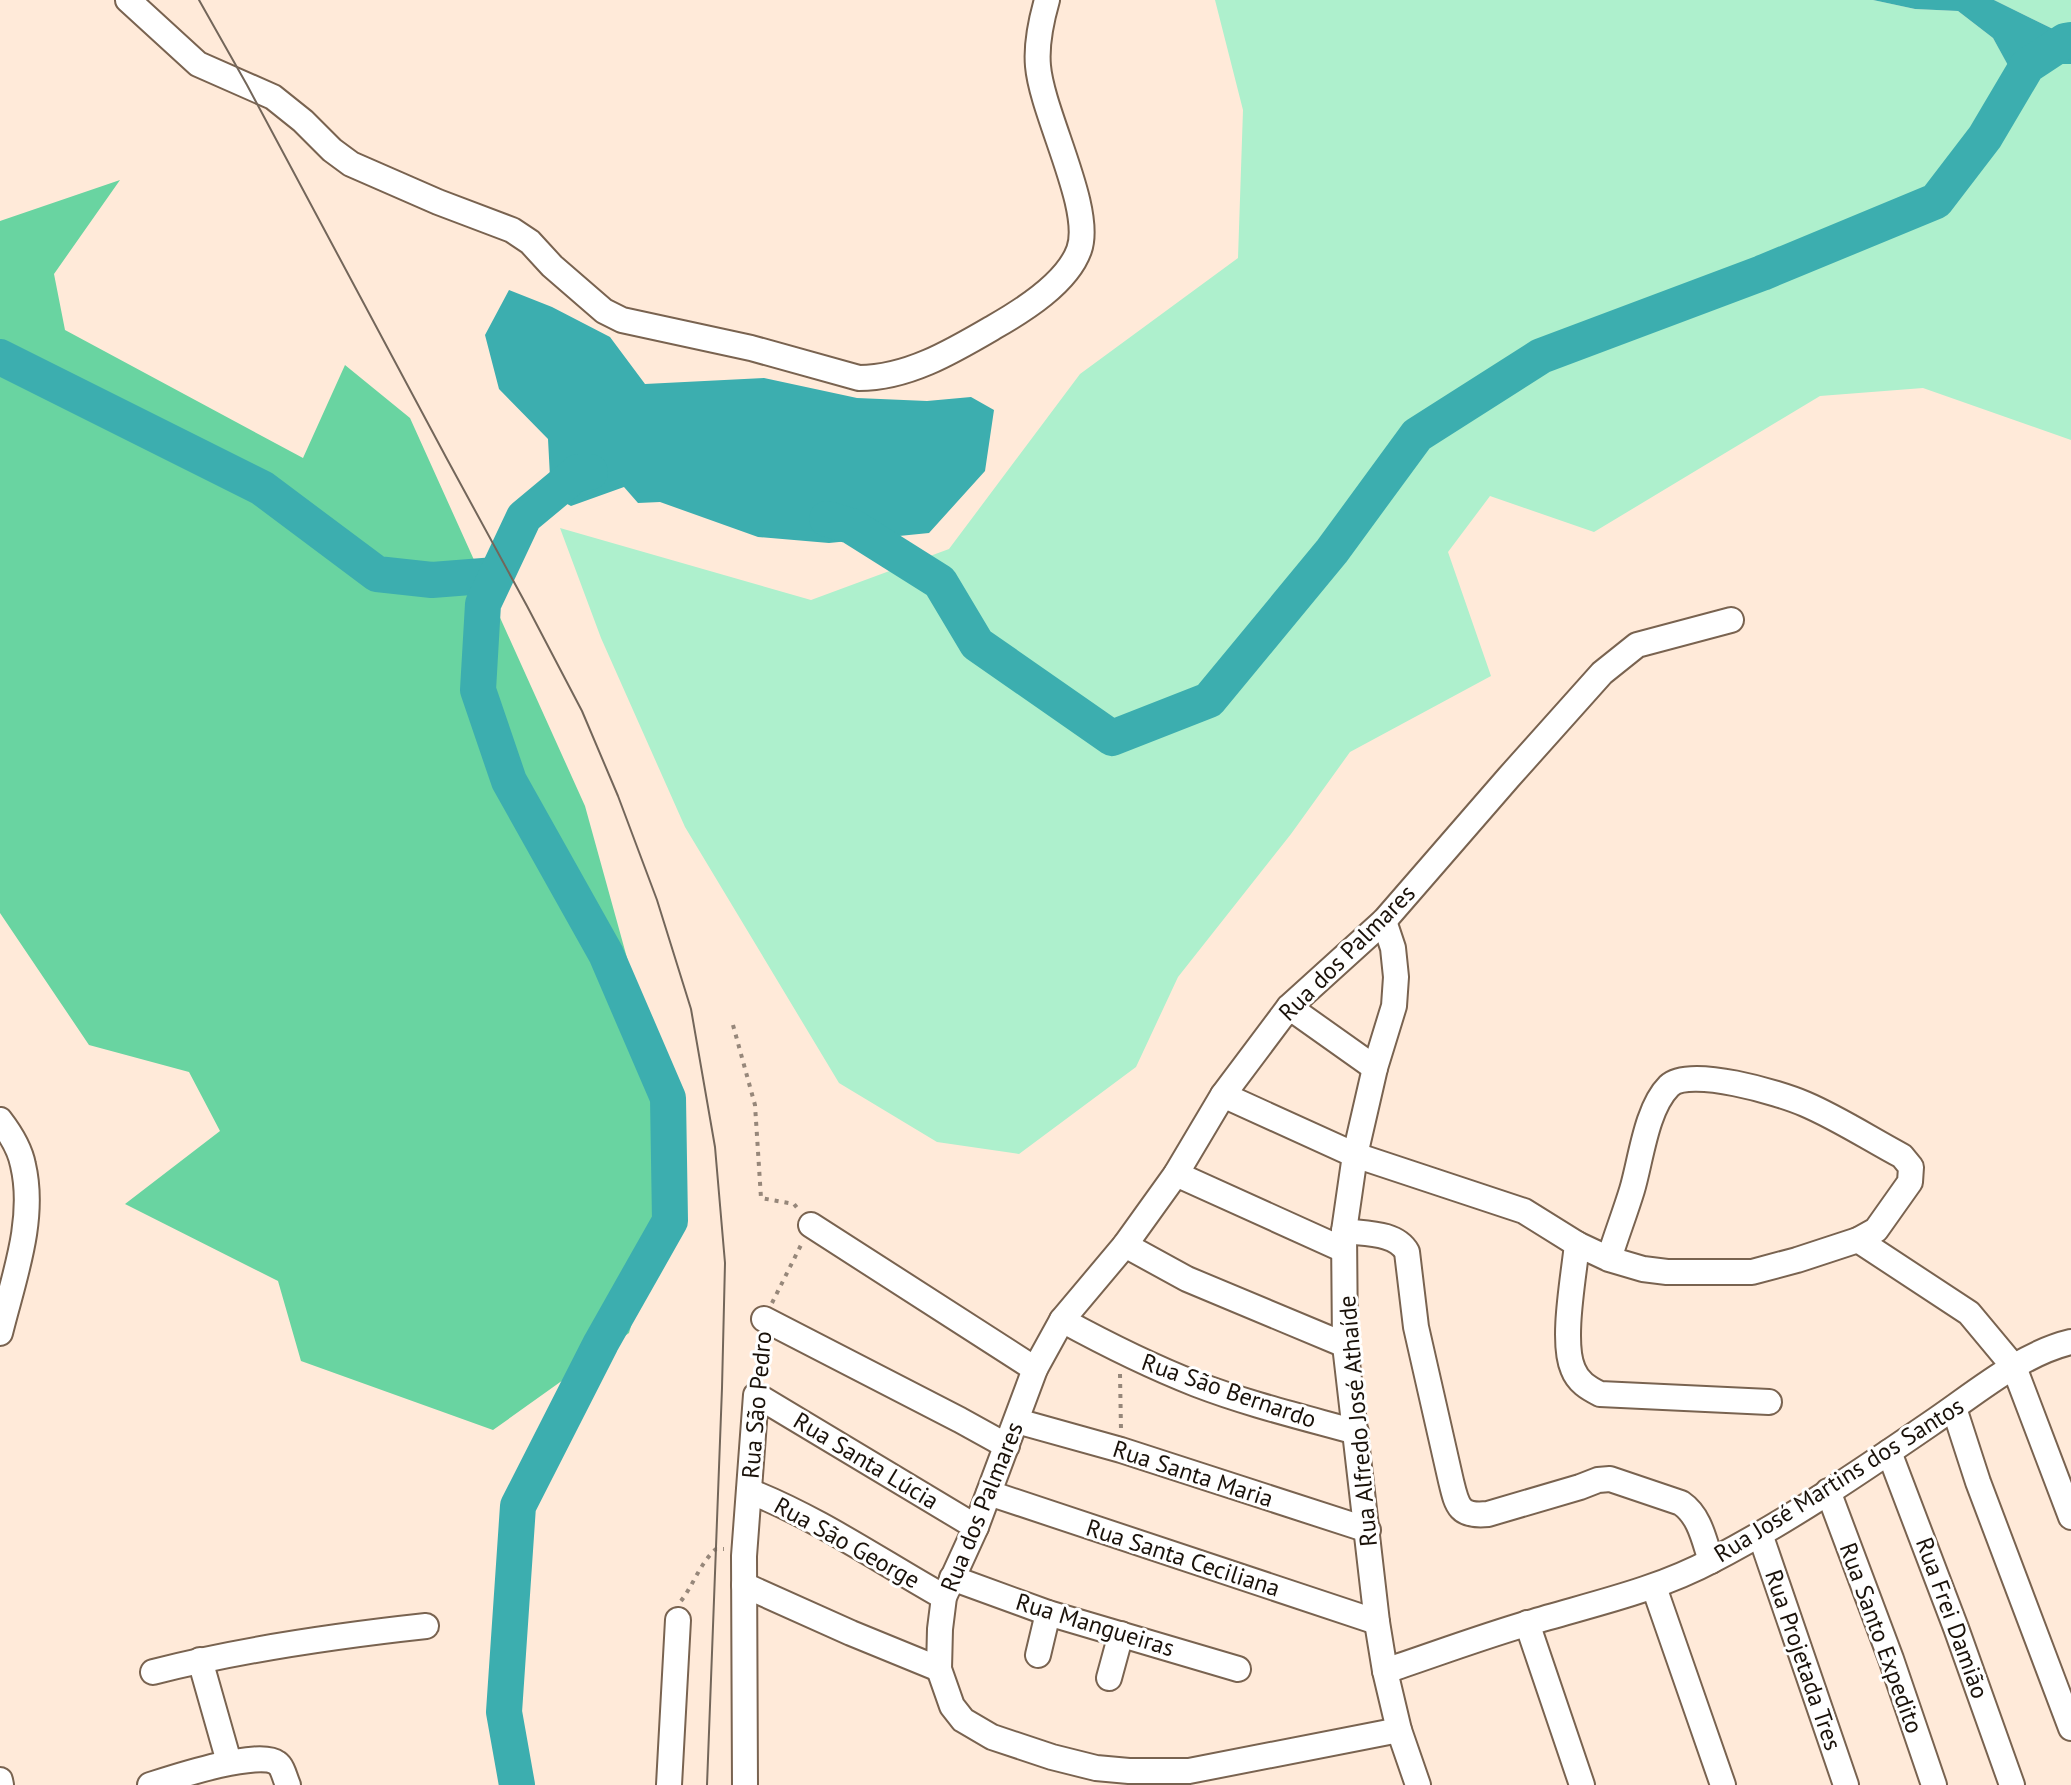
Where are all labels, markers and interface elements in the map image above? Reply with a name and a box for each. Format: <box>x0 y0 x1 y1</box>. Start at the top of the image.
street label: Rua dos Palmares <box>1272 878 1422 1028</box>
street label: Rua Alfredo José Athaíde <box>1331 1294 1384 1548</box>
street label: Rua São Pedro <box>735 1330 778 1480</box>
street label: Rua São Bernardo <box>1138 1346 1321 1435</box>
street label: Rua José Martins dos Santos <box>1708 1390 1969 1569</box>
street label: Rua Santa Lúcia <box>788 1405 945 1516</box>
street label: Rua dos Palmares <box>933 1417 1030 1596</box>
street label: Rua Santa Maria <box>1109 1433 1277 1514</box>
street label: Rua São George <box>769 1490 926 1595</box>
street label: Rua Santa Ceciliana <box>1082 1512 1284 1603</box>
street label: Rua Frei Damião <box>1909 1533 1996 1703</box>
street label: Rua Santo Expedito <box>1833 1538 1930 1737</box>
street label: Rua Projetada Tres <box>1758 1565 1849 1754</box>
street label: Rua Mangueiras <box>1012 1586 1178 1663</box>

